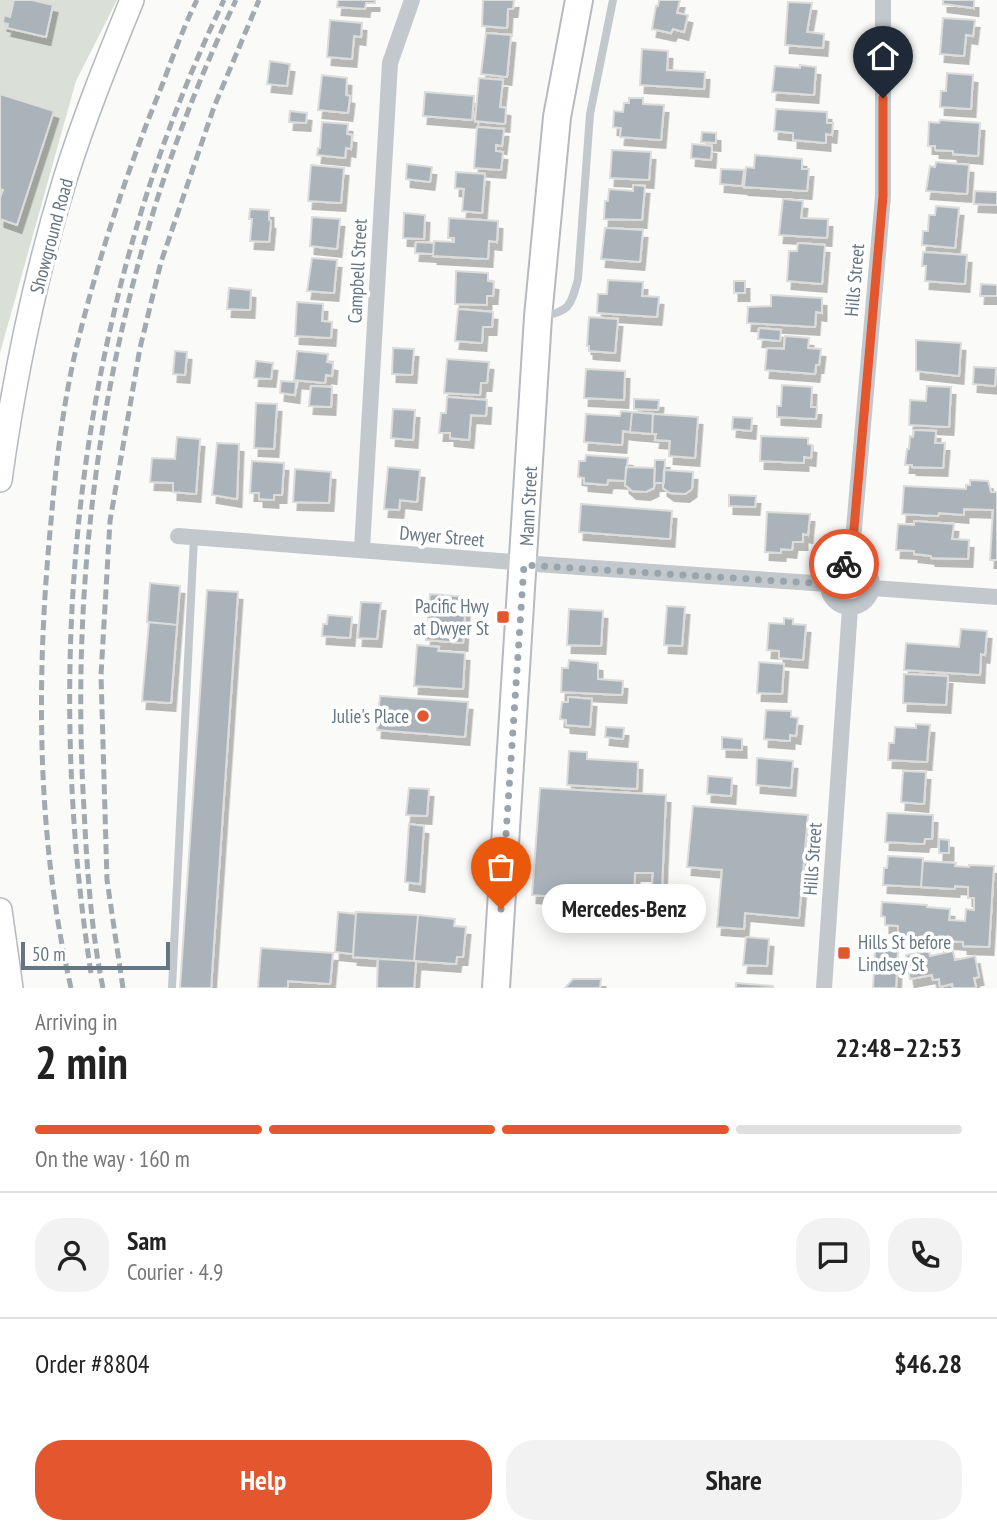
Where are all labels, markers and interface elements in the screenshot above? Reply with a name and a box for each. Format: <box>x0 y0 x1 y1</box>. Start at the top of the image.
pin <box>853 26 913 98</box>
icon: home <box>864 37 902 75</box>
street label: Showground Road <box>24 176 78 296</box>
street label: Campbell Street <box>342 217 372 324</box>
street label: Hills Street <box>839 242 869 317</box>
street label: Mann Street <box>514 465 542 546</box>
street label: Dwyer Street <box>399 520 486 552</box>
courier <box>809 529 879 599</box>
icon: bike <box>825 545 863 583</box>
place label: Pacific Hwy at Dwyer St <box>413 594 490 640</box>
marker: Pacific Hwy at Dwyer St <box>495 609 511 625</box>
place label: Julie's Place <box>331 704 409 728</box>
marker: Julie's Place <box>415 708 431 724</box>
street label: Hills Street <box>797 821 827 896</box>
pin <box>471 837 531 909</box>
icon: bag <box>482 848 520 886</box>
callout: Mercedes-Benz <box>543 884 708 934</box>
text: Mercedes-Benz <box>562 894 686 923</box>
place label: Hills St before Lindsey St <box>858 930 951 976</box>
scale bar <box>21 939 170 971</box>
text: 50 m <box>32 942 66 966</box>
marker: Hills St before Lindsey St <box>836 945 852 961</box>
text: Arriving in <box>35 1007 117 1036</box>
text: 22:48–22:53 <box>835 1031 962 1064</box>
text: 2 min <box>35 1032 128 1092</box>
text: On the way · 160 m <box>35 1144 190 1173</box>
button: person <box>35 1218 109 1292</box>
button: chat <box>796 1218 870 1292</box>
button: phone <box>888 1218 962 1292</box>
text: Sam <box>127 1224 166 1257</box>
text: Courier · 4.9 <box>127 1257 223 1286</box>
text: Order #8804 <box>35 1347 150 1380</box>
text: $46.28 <box>894 1347 962 1380</box>
button: Help <box>35 1440 492 1520</box>
button: Share <box>506 1440 962 1520</box>

